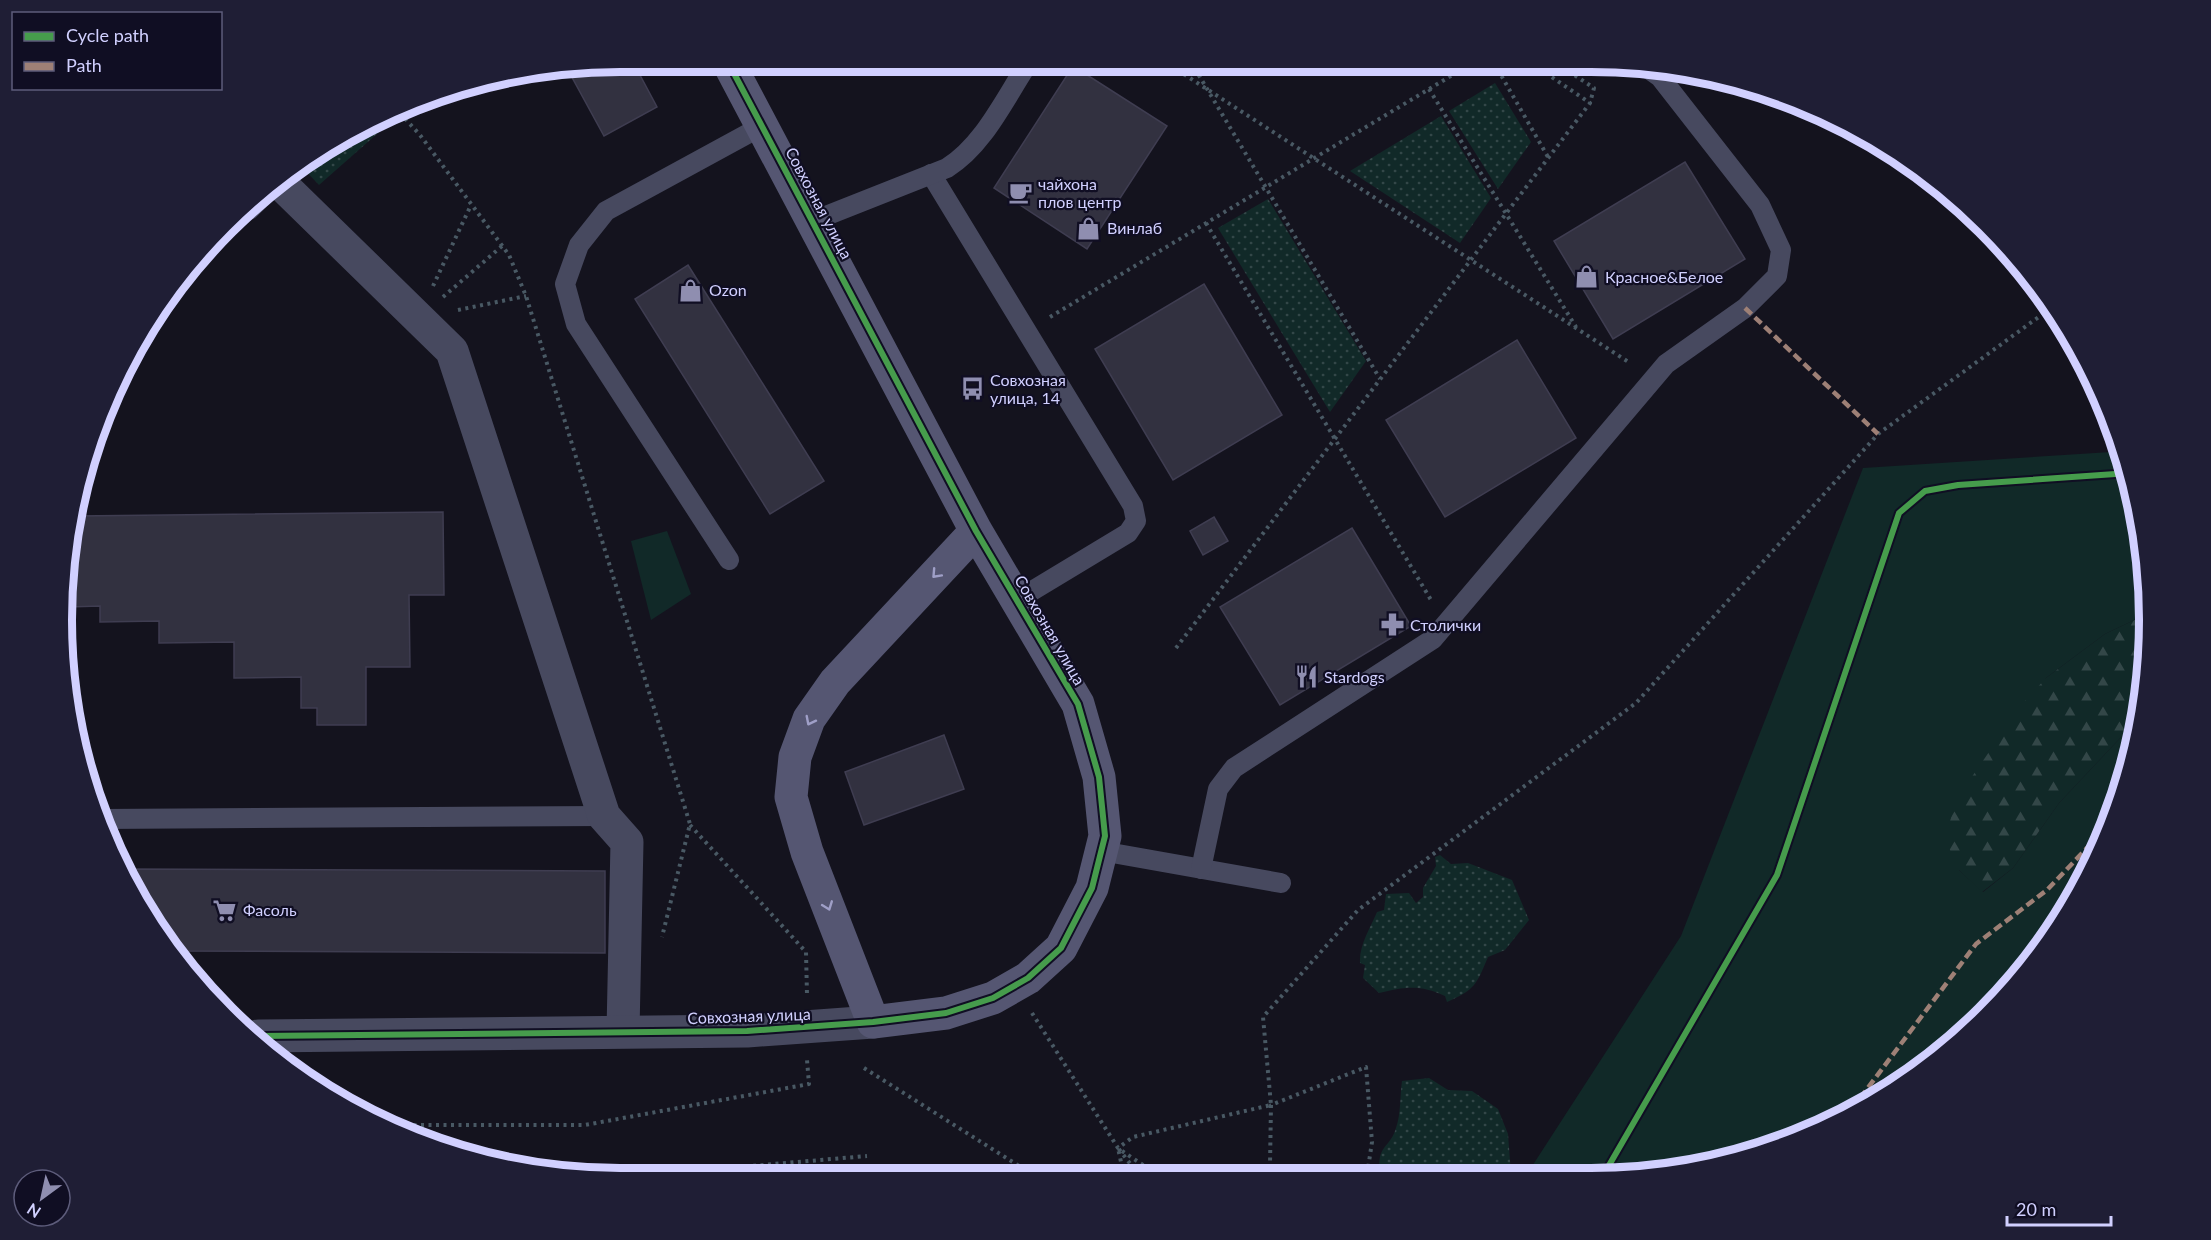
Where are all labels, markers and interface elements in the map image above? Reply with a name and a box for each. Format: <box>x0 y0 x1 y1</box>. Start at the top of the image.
legend <box>12 12 222 90</box>
text: Cycle path <box>66 24 149 46</box>
text: Path <box>66 54 102 76</box>
street label: Совхозная улица <box>782 144 857 262</box>
place label: чайхона плов центр <box>1038 174 1122 211</box>
cafe icon: чайхона плов центр <box>1007 180 1033 206</box>
shop icon: Винлаб <box>1076 215 1102 241</box>
place label: Винлаб <box>1107 218 1162 237</box>
shop icon: Красное&Белое <box>1574 264 1600 290</box>
place label: Красное&Белое <box>1605 267 1723 286</box>
shop icon: Ozon <box>678 277 704 303</box>
place label: Ozon <box>709 280 747 299</box>
place label: Совхозная улица, 14 <box>990 370 1066 407</box>
bus stop icon: Совхозная улица, 14 <box>959 376 985 402</box>
one-way arrow <box>933 566 944 577</box>
street label: Совхозная улица <box>1011 571 1090 688</box>
pharmacy icon: Столички <box>1379 612 1405 638</box>
place label: Столички <box>1410 615 1481 634</box>
restaurant icon: Stardogs <box>1293 664 1319 690</box>
place label: Stardogs <box>1324 667 1385 686</box>
one-way arrow <box>805 715 817 726</box>
supermarket icon: Фасоль <box>212 897 238 923</box>
place label: Фасоль <box>243 900 297 919</box>
one-way arrow <box>821 900 834 911</box>
street label: Совхозная улица <box>687 1004 811 1027</box>
north arrow <box>12 1168 72 1228</box>
scale bar <box>2007 1189 2110 1227</box>
text: 20 m <box>2016 1198 2056 1220</box>
text: N <box>23 1200 44 1222</box>

